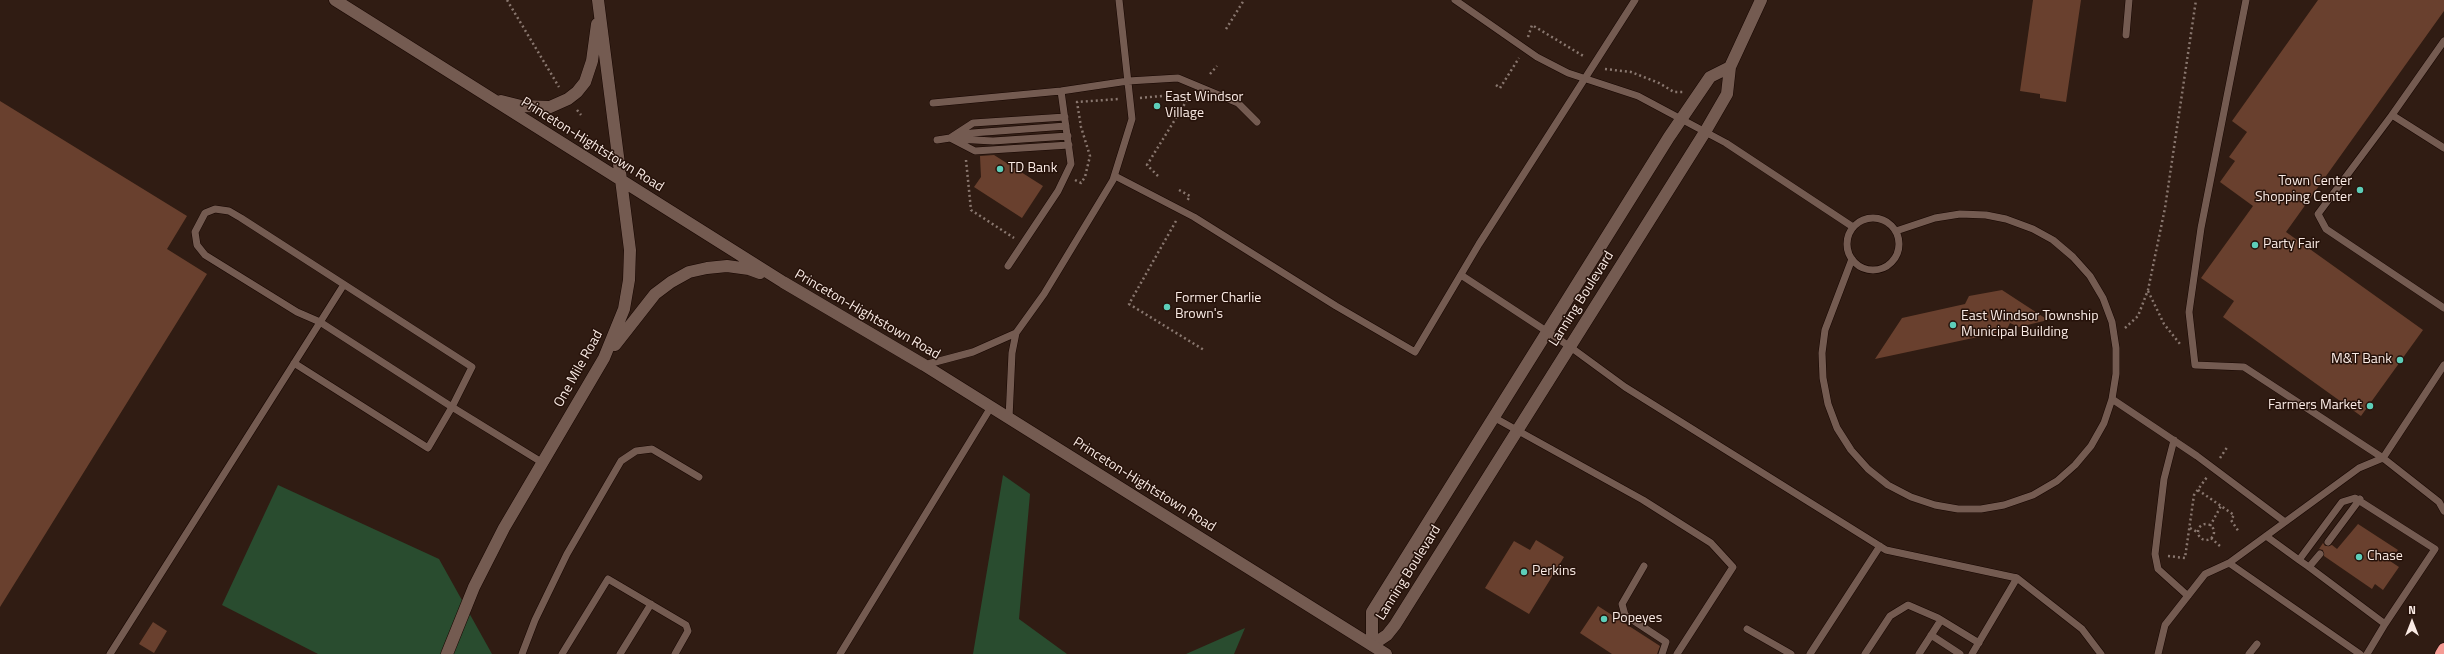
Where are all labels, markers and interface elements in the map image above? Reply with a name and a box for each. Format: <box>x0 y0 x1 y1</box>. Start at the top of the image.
place label: East Windsor Village <box>1165 90 1243 122</box>
street label: Princeton-Hightstown Road <box>518 94 666 196</box>
marker: East Windsor Village <box>1152 101 1162 111</box>
place label: TD Bank <box>1008 161 1057 177</box>
marker: TD Bank <box>995 164 1005 174</box>
place label: Town Center Shopping Center <box>2255 174 2352 206</box>
marker: Town Center Shopping Center <box>2355 185 2365 195</box>
place label: Party Fair <box>2263 237 2320 253</box>
marker: Party Fair <box>2250 240 2260 250</box>
street label: Lanning Boulevard <box>1546 248 1618 350</box>
street label: Princeton-Hightstown Road <box>791 266 943 364</box>
place label: Former Charlie Brown's <box>1175 291 1261 324</box>
marker: Former Charlie Brown's <box>1162 302 1172 312</box>
place label: East Windsor Township Municipal Building <box>1961 309 2099 342</box>
marker: East Windsor Township Municipal Building <box>1948 320 1958 330</box>
street label: One Mile Road <box>551 328 607 410</box>
place label: M&T Bank <box>2331 352 2392 368</box>
marker: M&T Bank <box>2395 355 2405 365</box>
place label: Farmers Market <box>2268 398 2362 414</box>
marker: Farmers Market <box>2365 401 2375 411</box>
street label: Princeton-Hightstown Road <box>1070 434 1218 536</box>
street label: Lanning Boulevard <box>1373 522 1445 624</box>
place label: Chase <box>2367 549 2403 565</box>
marker: Chase <box>2354 552 2364 562</box>
place label: Perkins <box>1532 564 1576 580</box>
marker: Perkins <box>1519 567 1529 577</box>
north arrow <box>2392 602 2432 642</box>
text: N <box>2408 602 2416 618</box>
place label: Popeyes <box>1612 611 1662 627</box>
marker: Popeyes <box>1599 614 1609 624</box>

